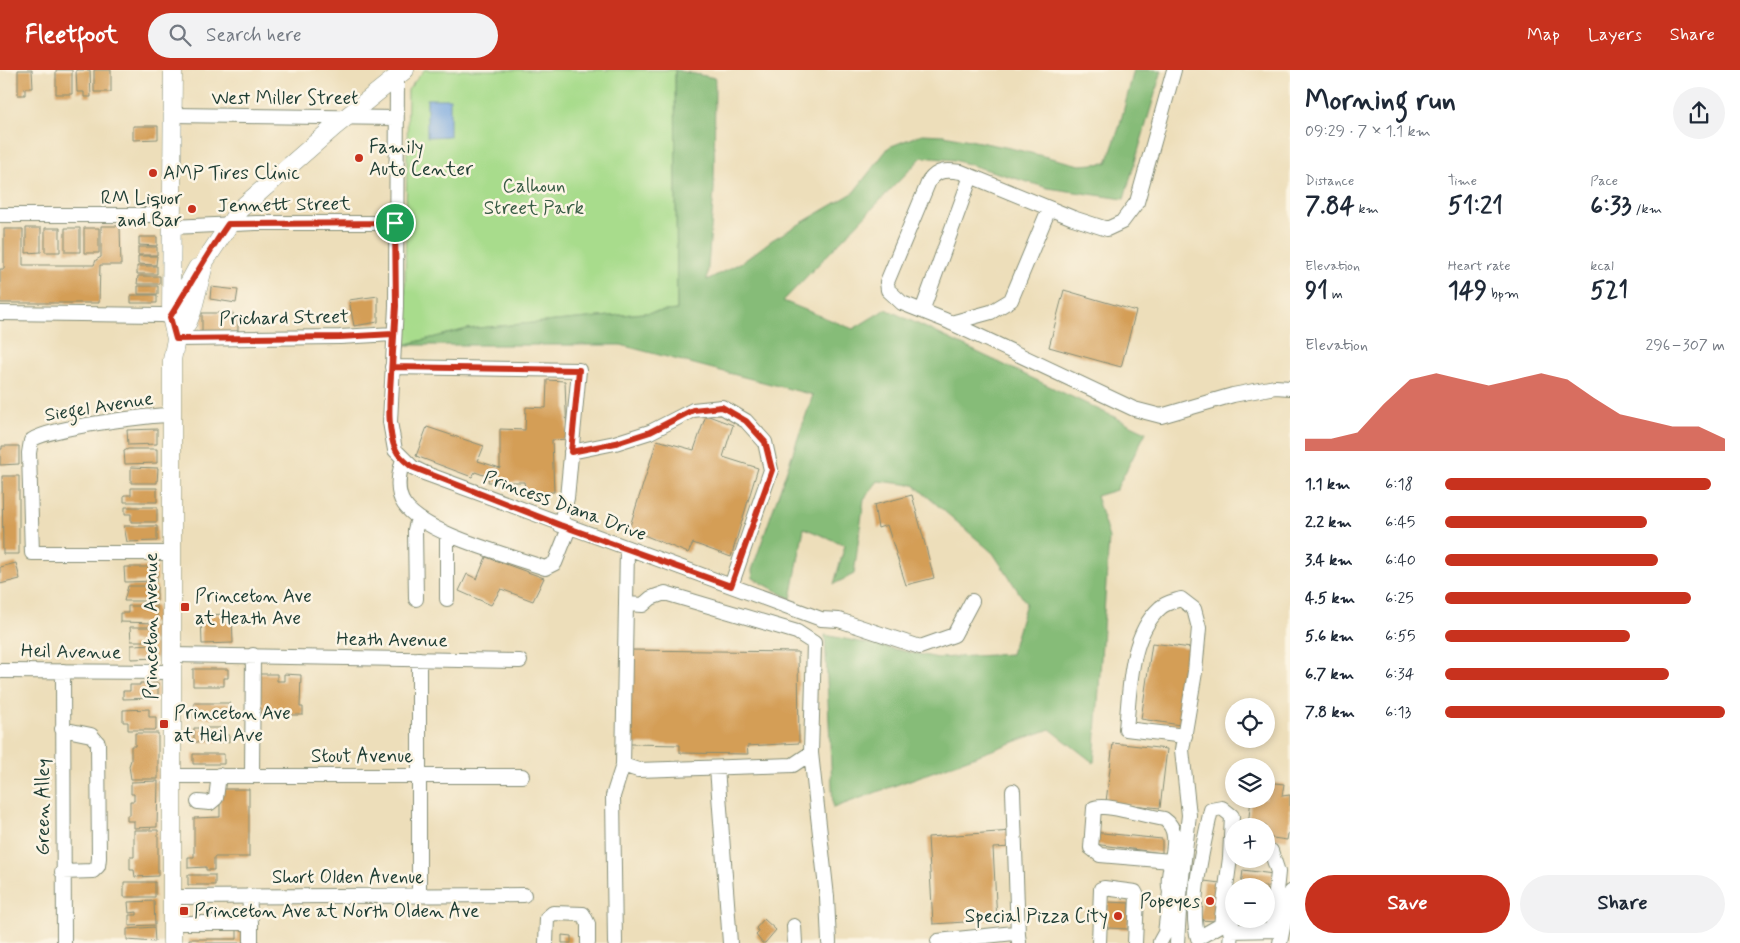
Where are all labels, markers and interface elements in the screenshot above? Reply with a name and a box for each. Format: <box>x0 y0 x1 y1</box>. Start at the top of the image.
search box <box>148 13 498 58</box>
text: Fleetfoot <box>25 20 118 51</box>
icon: search <box>166 21 194 49</box>
text: Search here <box>206 23 302 48</box>
text: Map <box>1527 23 1560 47</box>
text: Layers <box>1588 23 1642 47</box>
text: Share <box>1670 23 1715 47</box>
text: Morning run <box>1305 83 1456 120</box>
street label: West Miller Street <box>212 86 358 111</box>
button: share <box>1673 87 1725 139</box>
text: 09:29 · 7 × 1.1 km <box>1305 121 1431 142</box>
place label: Family Auto Center <box>369 135 473 182</box>
marker: Family Auto Center <box>353 152 365 164</box>
place label: AMP Tires Clinic <box>163 161 300 186</box>
marker: AMP Tires Clinic <box>147 167 159 179</box>
text: Distance <box>1305 172 1354 190</box>
text: Time <box>1448 172 1477 190</box>
text: Pace <box>1590 172 1618 190</box>
park label: Calhoun Street Park <box>484 174 585 221</box>
place label: RM Liquor and Bar <box>101 186 182 233</box>
text: 7.84 <box>1305 190 1355 223</box>
text: 51:21 <box>1448 190 1503 223</box>
text: 6:33 <box>1590 190 1632 223</box>
street label: Jennett Street <box>217 191 351 219</box>
text: km <box>1355 200 1379 218</box>
text: /km <box>1632 200 1662 218</box>
pin <box>374 202 416 244</box>
marker: RM Liquor and Bar <box>186 203 198 215</box>
icon: arrive <box>381 209 409 237</box>
text: Elevation <box>1305 257 1360 275</box>
text: Heart rate <box>1448 257 1511 275</box>
text: kcal <box>1590 257 1614 275</box>
text: 91 <box>1305 275 1328 308</box>
text: 149 <box>1448 275 1487 308</box>
text: 521 <box>1590 275 1628 308</box>
text: m <box>1328 285 1343 303</box>
text: bpm <box>1487 285 1519 303</box>
street label: Prichard Street <box>219 304 349 332</box>
text: Elevation <box>1305 335 1368 356</box>
text: 296–307 m <box>1645 335 1725 356</box>
street label: Siegel Avenue <box>43 386 156 431</box>
street label: Princess Diana Drive <box>480 465 650 547</box>
text: 1.1 km <box>1305 474 1350 495</box>
text: 6:18 <box>1385 474 1413 495</box>
text: 2.2 km <box>1305 512 1352 533</box>
text: 6:45 <box>1385 512 1415 533</box>
text: 3.4 km <box>1305 550 1353 571</box>
text: 6:40 <box>1385 550 1416 571</box>
street label: Princeton Avenue <box>139 552 164 700</box>
place label: Princeton Ave at Heath Ave <box>195 584 312 631</box>
text: 4.5 km <box>1305 588 1355 609</box>
text: 6:25 <box>1385 588 1414 609</box>
marker: Princeton Ave at Heath Ave <box>179 601 191 613</box>
text: 5.6 km <box>1305 626 1354 647</box>
text: 6:55 <box>1385 626 1416 647</box>
street label: Heath Avenue <box>336 627 448 653</box>
street label: Heil Avenue <box>21 639 121 665</box>
text: 6.7 km <box>1305 664 1354 685</box>
text: 6:34 <box>1385 664 1414 685</box>
map controls <box>1225 698 1275 928</box>
button: locate <box>1225 698 1275 748</box>
place label: Princeton Ave at Heil Ave <box>174 701 291 748</box>
text: 7.8 km <box>1305 702 1355 723</box>
text: 6:13 <box>1385 702 1411 723</box>
marker: Princeton Ave at Heil Ave <box>158 718 170 730</box>
street label: Stout Avenue <box>311 744 413 769</box>
button: layers <box>1225 758 1275 808</box>
street label: Green Alley <box>31 759 56 855</box>
button: + <box>1225 818 1275 868</box>
street label: Short Olden Avenue <box>272 865 424 890</box>
button: Save <box>1305 875 1510 933</box>
button: Share <box>1520 875 1725 933</box>
button: − <box>1225 878 1275 928</box>
place label: Popeyes <box>1140 889 1201 914</box>
marker: Popeyes <box>1204 895 1216 907</box>
place label: Princeton Ave at North Olden Ave <box>194 899 479 924</box>
place label: Special Pizza City <box>965 904 1108 930</box>
marker: Princeton Ave at North Olden Ave <box>178 905 190 917</box>
marker: Special Pizza City <box>1112 910 1124 922</box>

